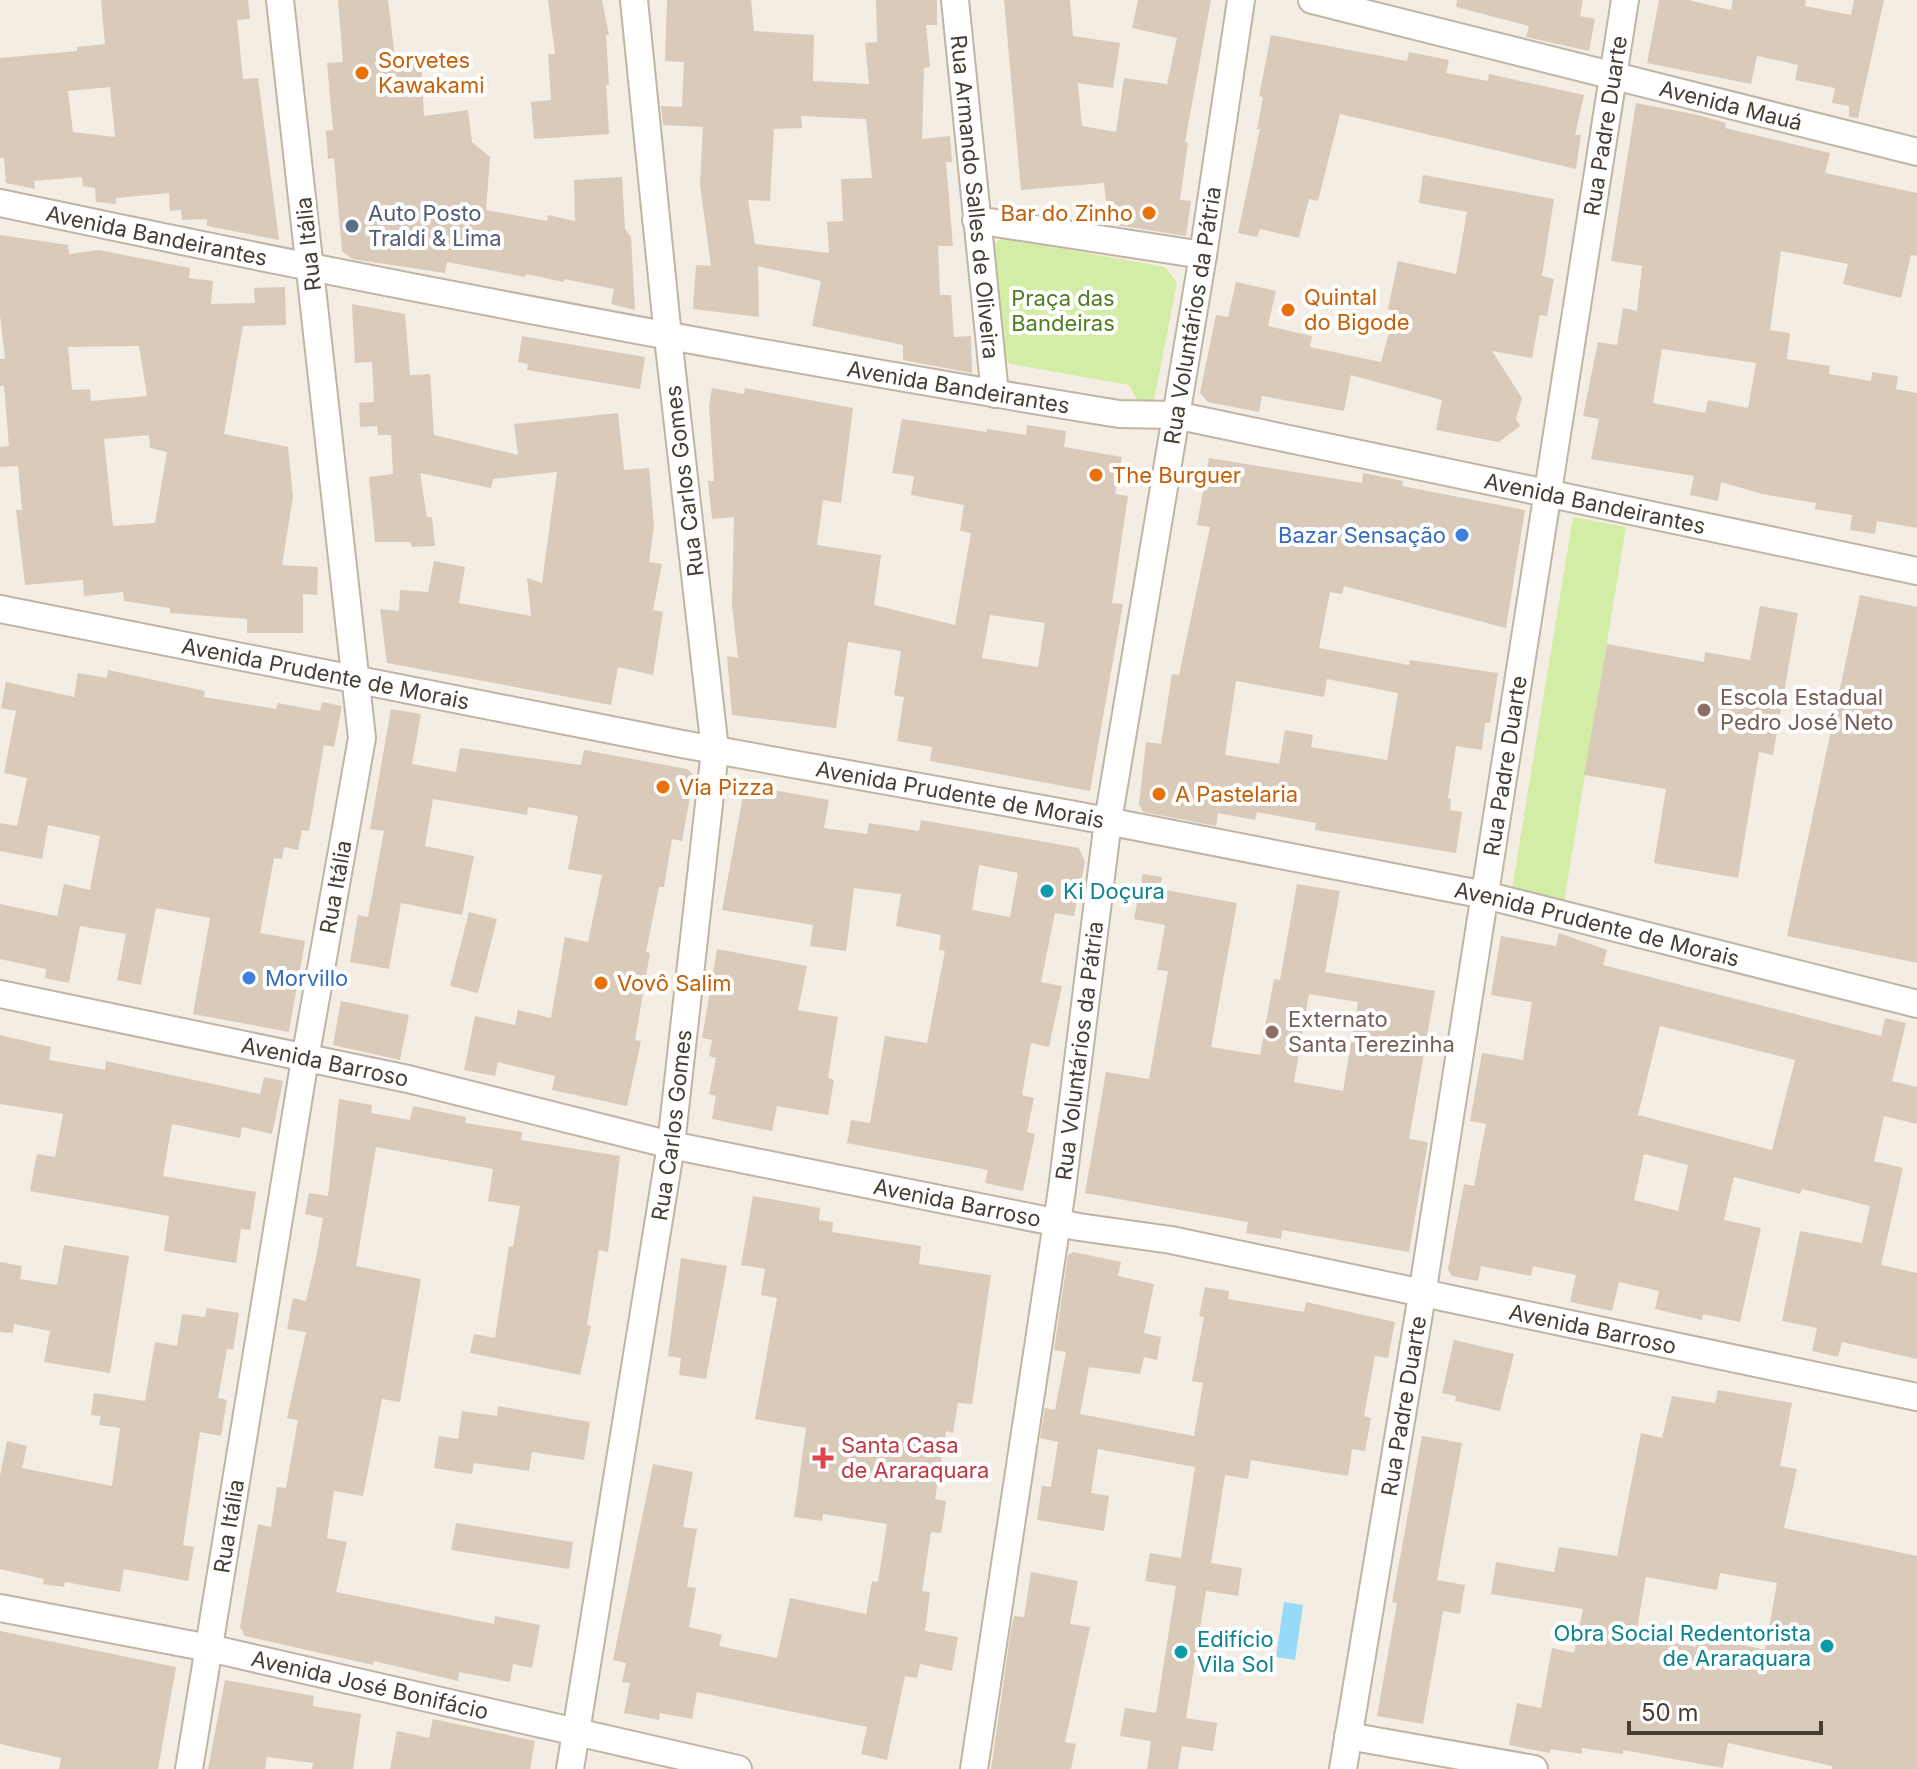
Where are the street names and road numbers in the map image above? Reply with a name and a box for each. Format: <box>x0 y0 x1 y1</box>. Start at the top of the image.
street label: Rua Armando Salles de Oliveira <box>946 34 1004 360</box>
street label: Rua Padre Duarte <box>1578 34 1632 218</box>
street label: Avenida Mauá <box>1657 75 1805 136</box>
street label: Rua Voluntários da Pátria <box>1158 185 1226 446</box>
street label: Rua Itália <box>290 196 326 292</box>
street label: Avenida Bandeirantes <box>44 200 270 271</box>
street label: Avenida Bandeirantes <box>845 355 1072 419</box>
street label: Rua Carlos Gomes <box>659 384 709 578</box>
street label: Avenida Bandeirantes <box>1482 467 1708 539</box>
street label: Avenida Prudente de Morais <box>180 632 472 715</box>
street label: Rua Padre Duarte <box>1478 674 1532 858</box>
street label: Avenida Prudente de Morais <box>814 755 1107 833</box>
street label: Rua Itália <box>314 838 357 936</box>
street label: Avenida Prudente de Morais <box>1452 876 1742 972</box>
street label: Rua Voluntários da Pátria <box>1050 920 1108 1182</box>
street label: Rua Carlos Gomes <box>646 1028 697 1222</box>
street label: Avenida Barroso <box>239 1032 411 1092</box>
street label: Avenida Barroso <box>871 1173 1043 1232</box>
street label: Avenida Barroso <box>1507 1299 1679 1359</box>
street label: Rua Padre Duarte <box>1376 1314 1431 1498</box>
street label: Rua Itália <box>208 1477 249 1575</box>
street label: Avenida José Bonifácio <box>249 1645 491 1725</box>

